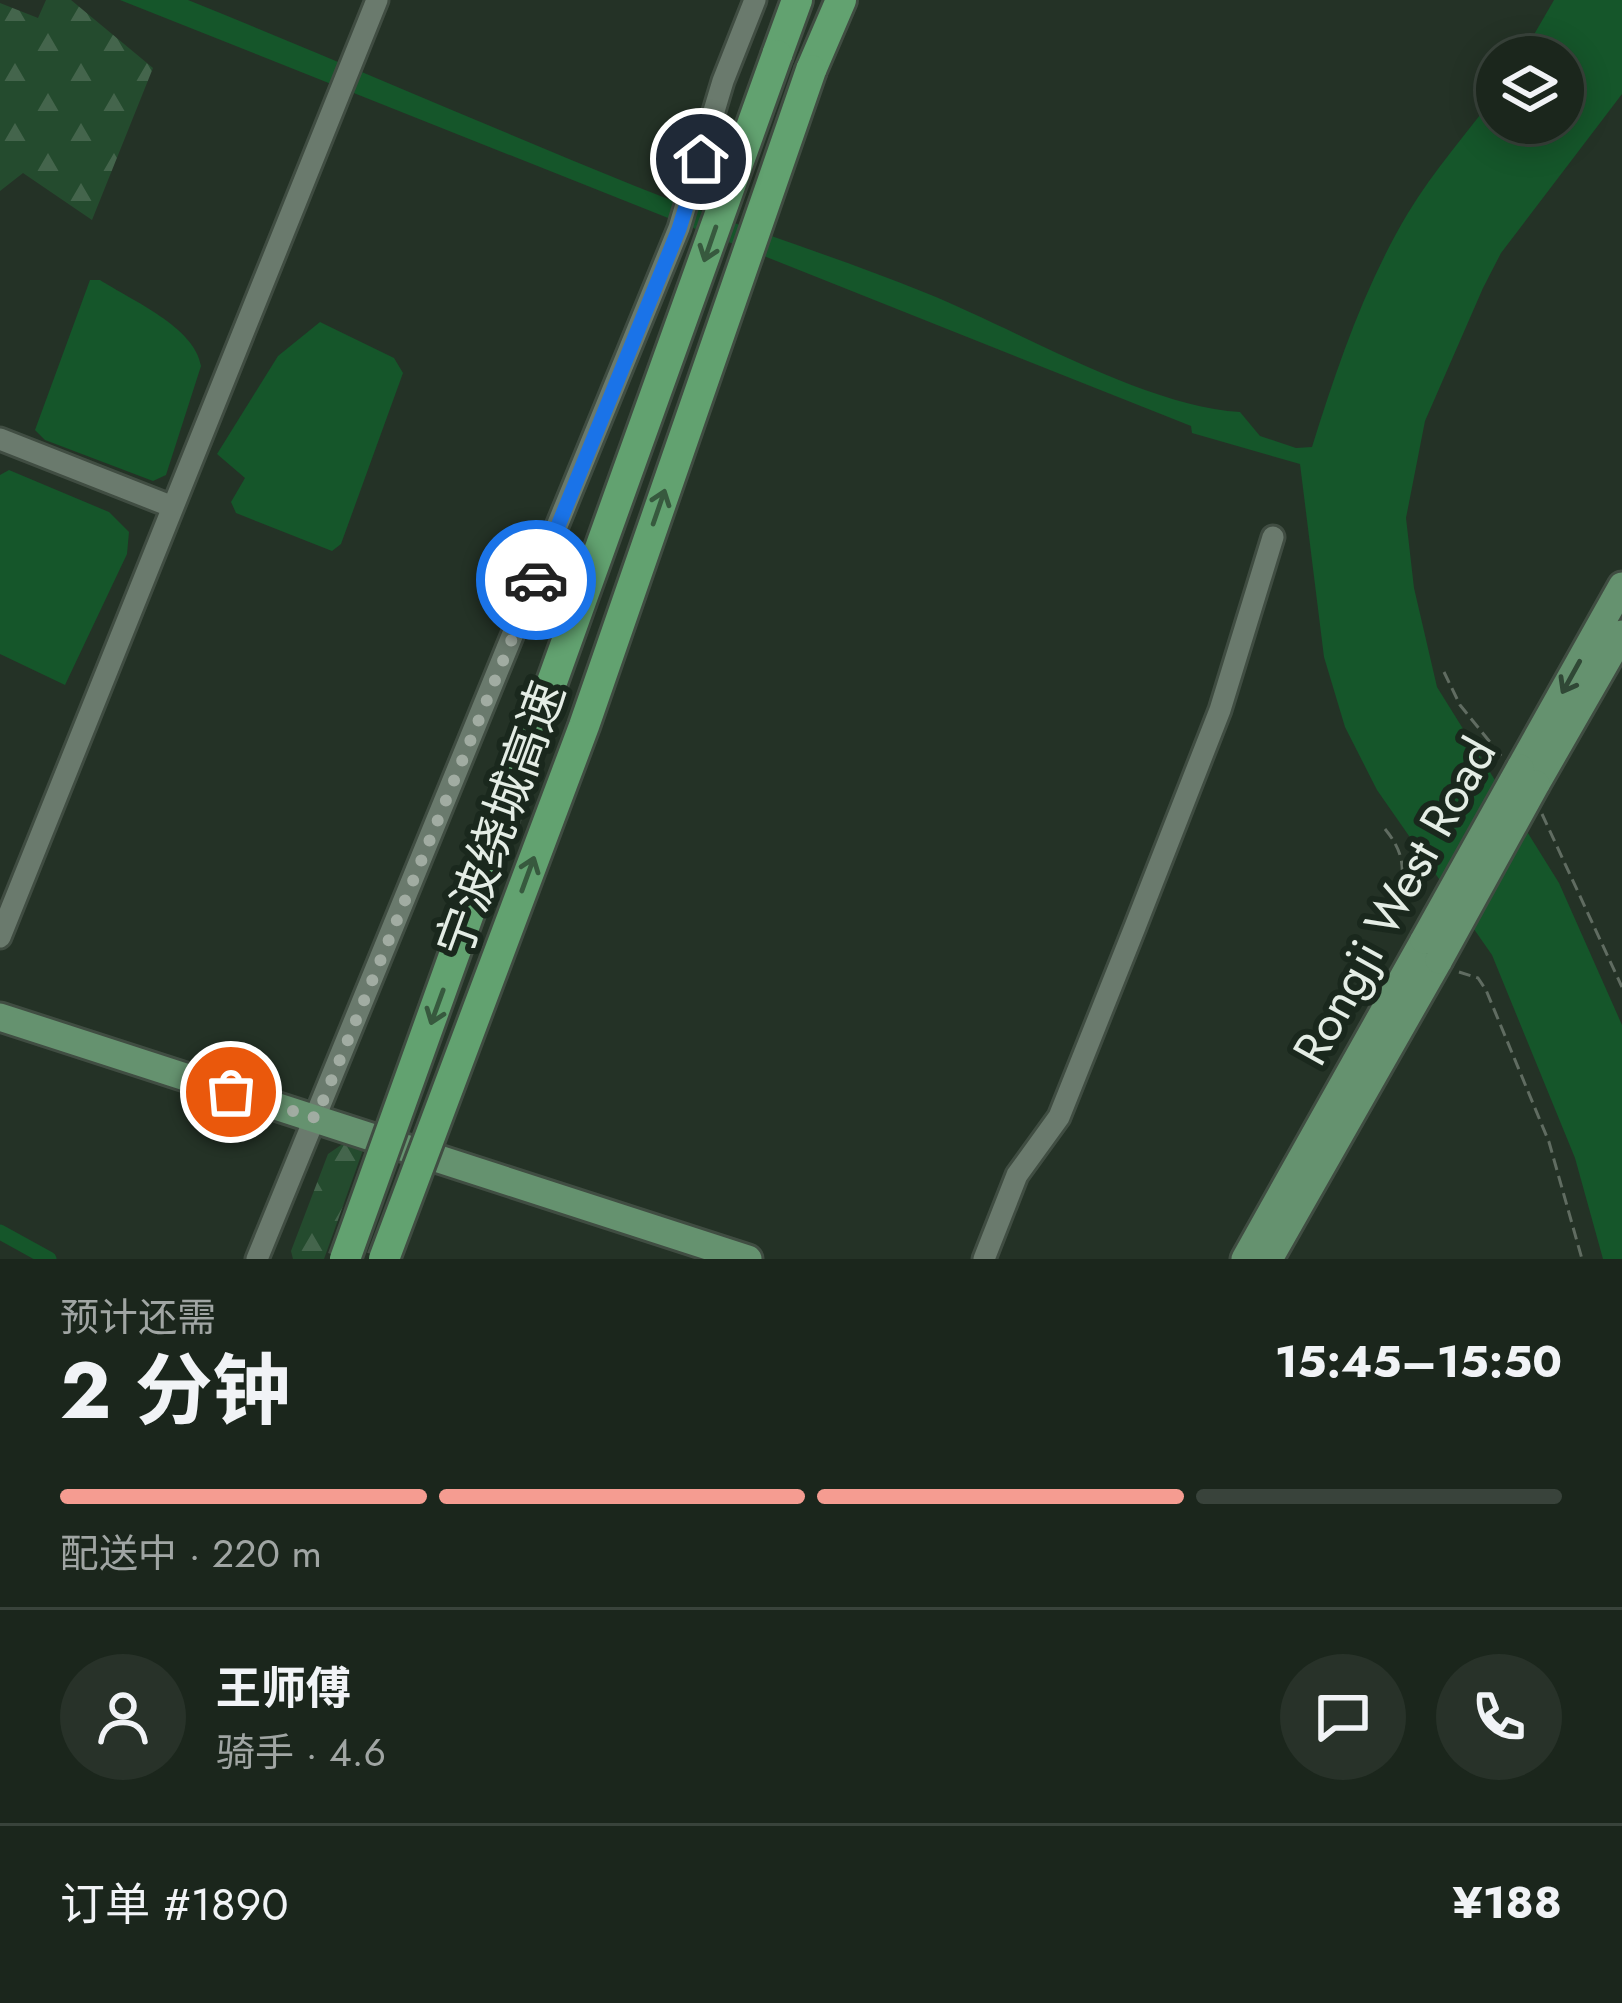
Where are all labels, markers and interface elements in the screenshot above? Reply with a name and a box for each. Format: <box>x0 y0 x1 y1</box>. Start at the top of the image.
map controls <box>1476 36 1584 144</box>
button: layers <box>1476 36 1584 144</box>
pin <box>650 108 752 210</box>
icon: home <box>668 126 734 192</box>
one-way arrow <box>698 225 719 262</box>
one-way arrow <box>650 489 672 527</box>
courier <box>476 520 596 640</box>
icon: car <box>503 547 569 613</box>
one-way arrow <box>1559 659 1582 694</box>
street label: 宁波绕城高速 <box>419 672 582 966</box>
street label: Rongji West Road <box>1276 725 1513 1077</box>
one-way arrow <box>519 856 541 893</box>
one-way arrow <box>425 988 446 1025</box>
pin <box>180 1041 282 1143</box>
icon: bag <box>198 1059 264 1125</box>
text: 预计还需 <box>60 1289 216 1346</box>
text: 15:45–15:50 <box>1275 1329 1562 1394</box>
text: 2 分钟 <box>60 1335 291 1447</box>
text: 配送中 · 220 m <box>60 1525 322 1582</box>
button: person <box>60 1654 186 1780</box>
button: chat <box>1280 1654 1406 1780</box>
button: phone <box>1436 1654 1562 1780</box>
text: 王师傅 <box>216 1656 351 1721</box>
text: 骑手 · 4.6 <box>216 1724 386 1781</box>
text: ¥188 <box>1453 1870 1562 1935</box>
text: 订单 #1890 <box>60 1872 288 1937</box>

